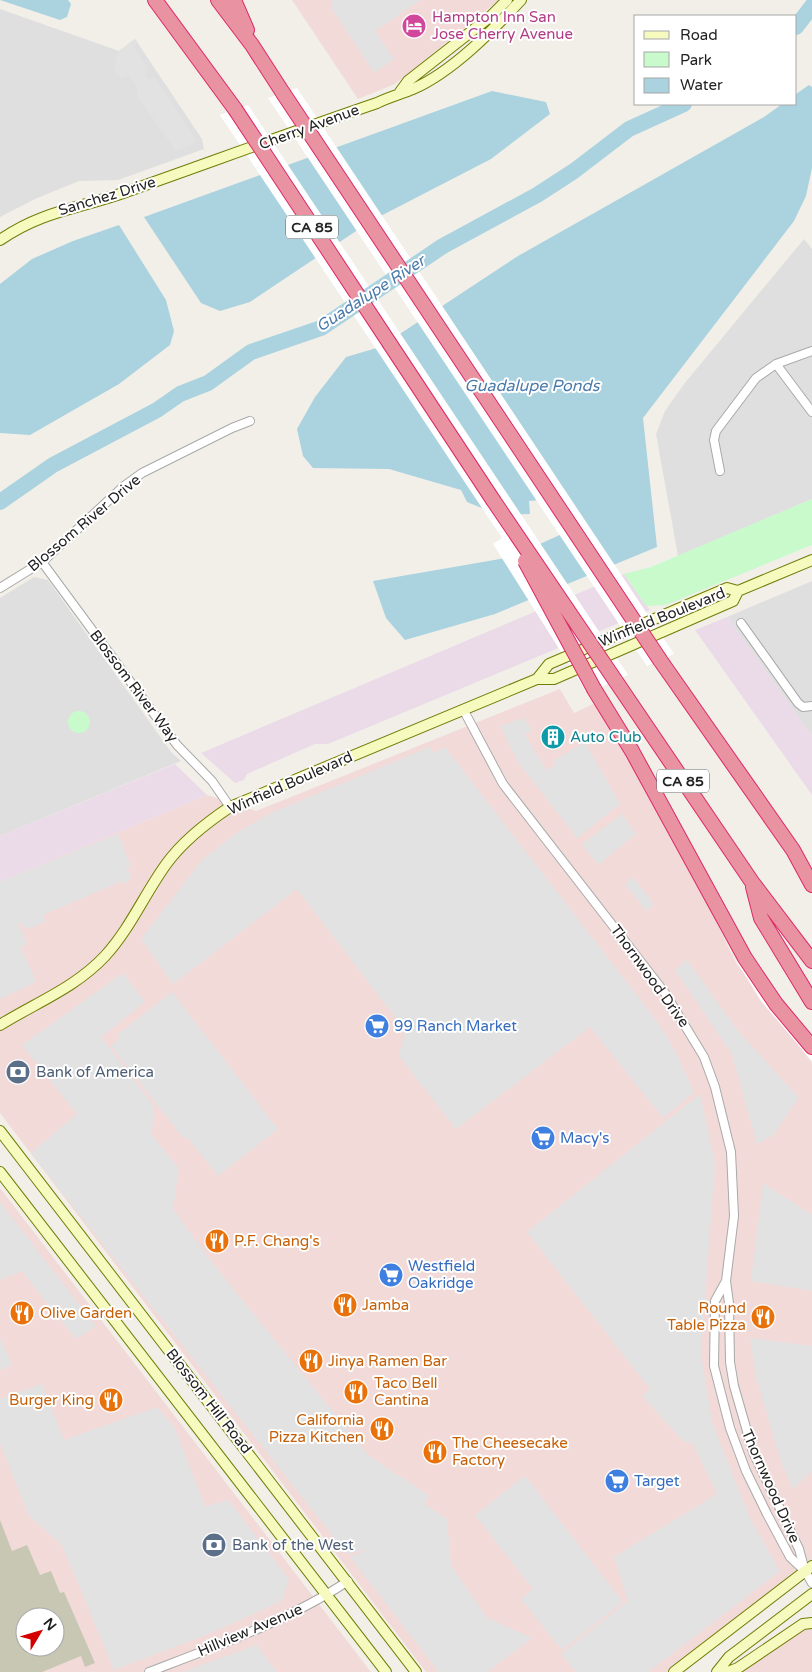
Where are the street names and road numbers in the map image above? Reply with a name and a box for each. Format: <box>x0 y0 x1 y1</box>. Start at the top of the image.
street label: Cherry Avenue <box>256 101 362 153</box>
street label: Sanchez Drive <box>56 173 158 219</box>
road number: CA 85 <box>286 216 338 238</box>
street label: Blossom River Drive <box>24 471 144 575</box>
street label: Winfield Boulevard <box>596 583 728 651</box>
street label: Blossom River Way <box>86 626 182 746</box>
street label: Winfield Boulevard <box>225 747 355 819</box>
road number: CA 85 <box>657 769 709 792</box>
street label: Thornwood Drive <box>607 921 693 1031</box>
street label: Blossom Hill Road <box>162 1345 256 1457</box>
street label: Thornwood Drive <box>738 1426 804 1546</box>
street label: Hillview Avenue <box>195 1600 305 1660</box>

